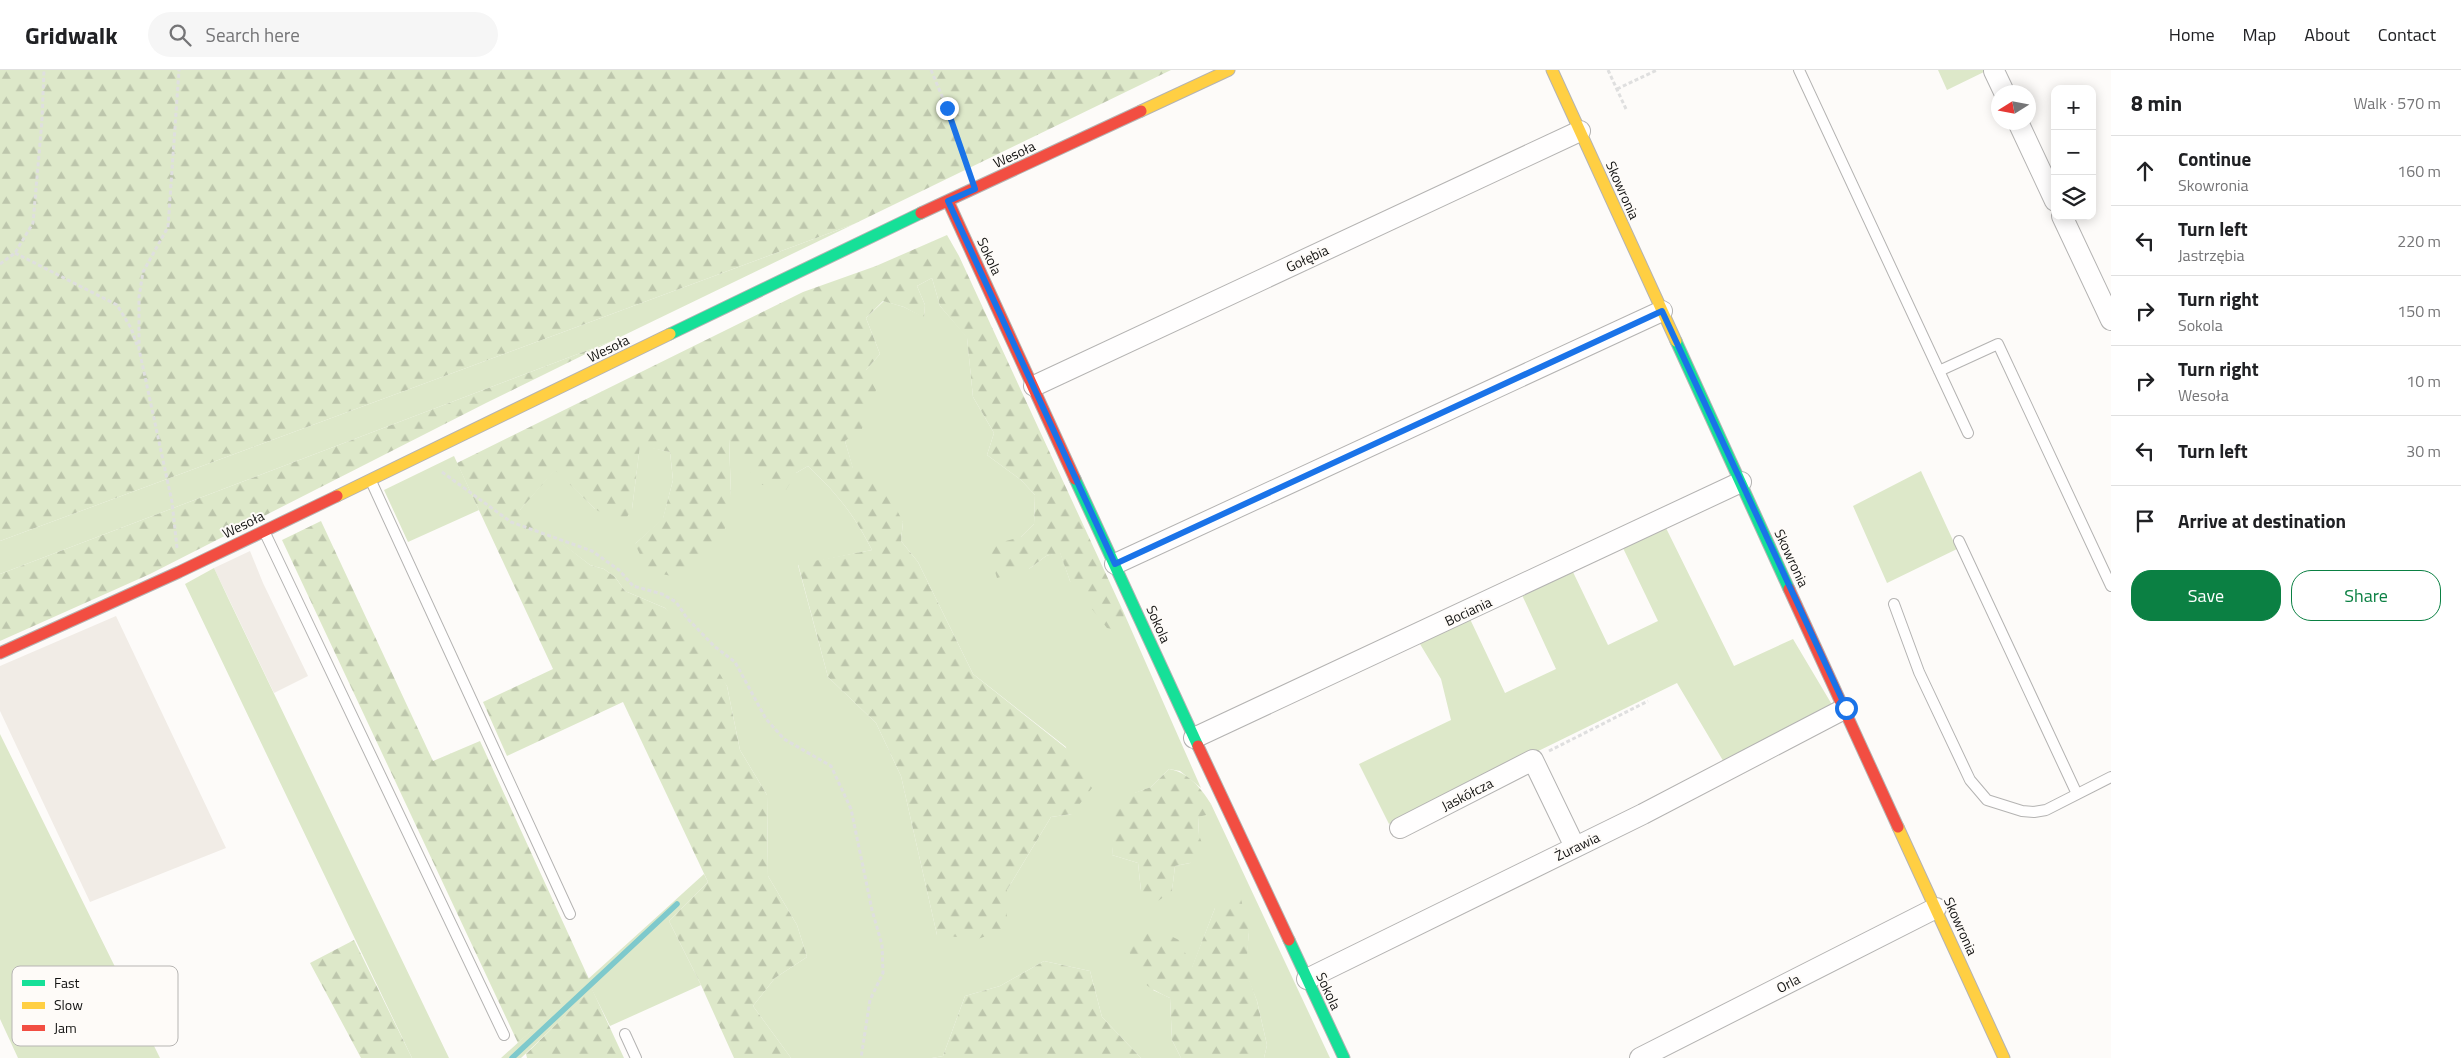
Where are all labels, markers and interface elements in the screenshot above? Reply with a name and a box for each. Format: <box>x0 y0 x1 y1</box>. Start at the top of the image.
search box <box>148 12 498 57</box>
text: Gridwalk <box>25 17 118 53</box>
text: Search here <box>206 20 300 49</box>
icon: search <box>166 21 194 49</box>
text: Home <box>2169 21 2215 48</box>
text: Map <box>2243 21 2276 48</box>
text: About <box>2304 21 2350 48</box>
text: Contact <box>2378 21 2436 48</box>
north arrow <box>1991 85 2036 130</box>
map controls <box>2051 85 2096 220</box>
button: + <box>2051 85 2096 130</box>
text: 8 min <box>2131 87 2182 119</box>
text: Walk · 570 m <box>2353 91 2441 115</box>
route end <box>936 97 959 120</box>
button: − <box>2051 130 2096 175</box>
street label: Wesoła <box>989 135 1039 173</box>
text: Continue <box>2178 144 2251 173</box>
icon: ahead <box>2131 157 2159 185</box>
street label: Skowronia <box>1601 158 1645 222</box>
text: 160 m <box>2397 159 2441 183</box>
text: Skowronia <box>2178 173 2249 197</box>
button: layers <box>2051 175 2096 220</box>
text: Turn left <box>2178 214 2248 243</box>
icon: left <box>2131 227 2159 255</box>
text: 220 m <box>2397 229 2441 253</box>
street label: Sokola <box>972 234 1008 278</box>
street label: Gołębia <box>1282 239 1332 277</box>
text: Jastrzębia <box>2178 243 2245 267</box>
text: Turn right <box>2178 284 2259 313</box>
icon: right <box>2131 297 2159 325</box>
text: 150 m <box>2397 299 2441 323</box>
text: Sokola <box>2178 313 2223 337</box>
street label: Wesoła <box>583 329 633 367</box>
text: Turn right <box>2178 354 2259 383</box>
icon: right <box>2131 367 2159 395</box>
text: 10 m <box>2406 369 2441 393</box>
text: Wesoła <box>2178 383 2229 407</box>
text: Turn left <box>2178 436 2248 465</box>
icon: left <box>2131 437 2159 465</box>
text: 30 m <box>2406 439 2441 463</box>
street label: Wesoła <box>218 505 268 543</box>
text: Arrive at destination <box>2178 506 2346 535</box>
icon: arrive <box>2131 507 2159 535</box>
street label: Skowronia <box>1769 526 1815 590</box>
button: Save <box>2131 570 2281 621</box>
button: Share <box>2291 570 2441 621</box>
street label: Bociania <box>1441 591 1495 631</box>
street label: Sokola <box>1141 602 1177 646</box>
route start <box>1835 697 1858 720</box>
street label: Jaskółcza <box>1438 772 1496 816</box>
street label: Żurawia <box>1551 826 1603 866</box>
street label: Skowronia <box>1939 894 1983 958</box>
legend <box>12 966 178 1046</box>
street label: Orla <box>1772 968 1804 998</box>
street label: Sokola <box>1311 969 1347 1013</box>
text: Fast <box>54 972 79 993</box>
text: Slow <box>54 994 83 1015</box>
text: Jam <box>54 1017 77 1038</box>

